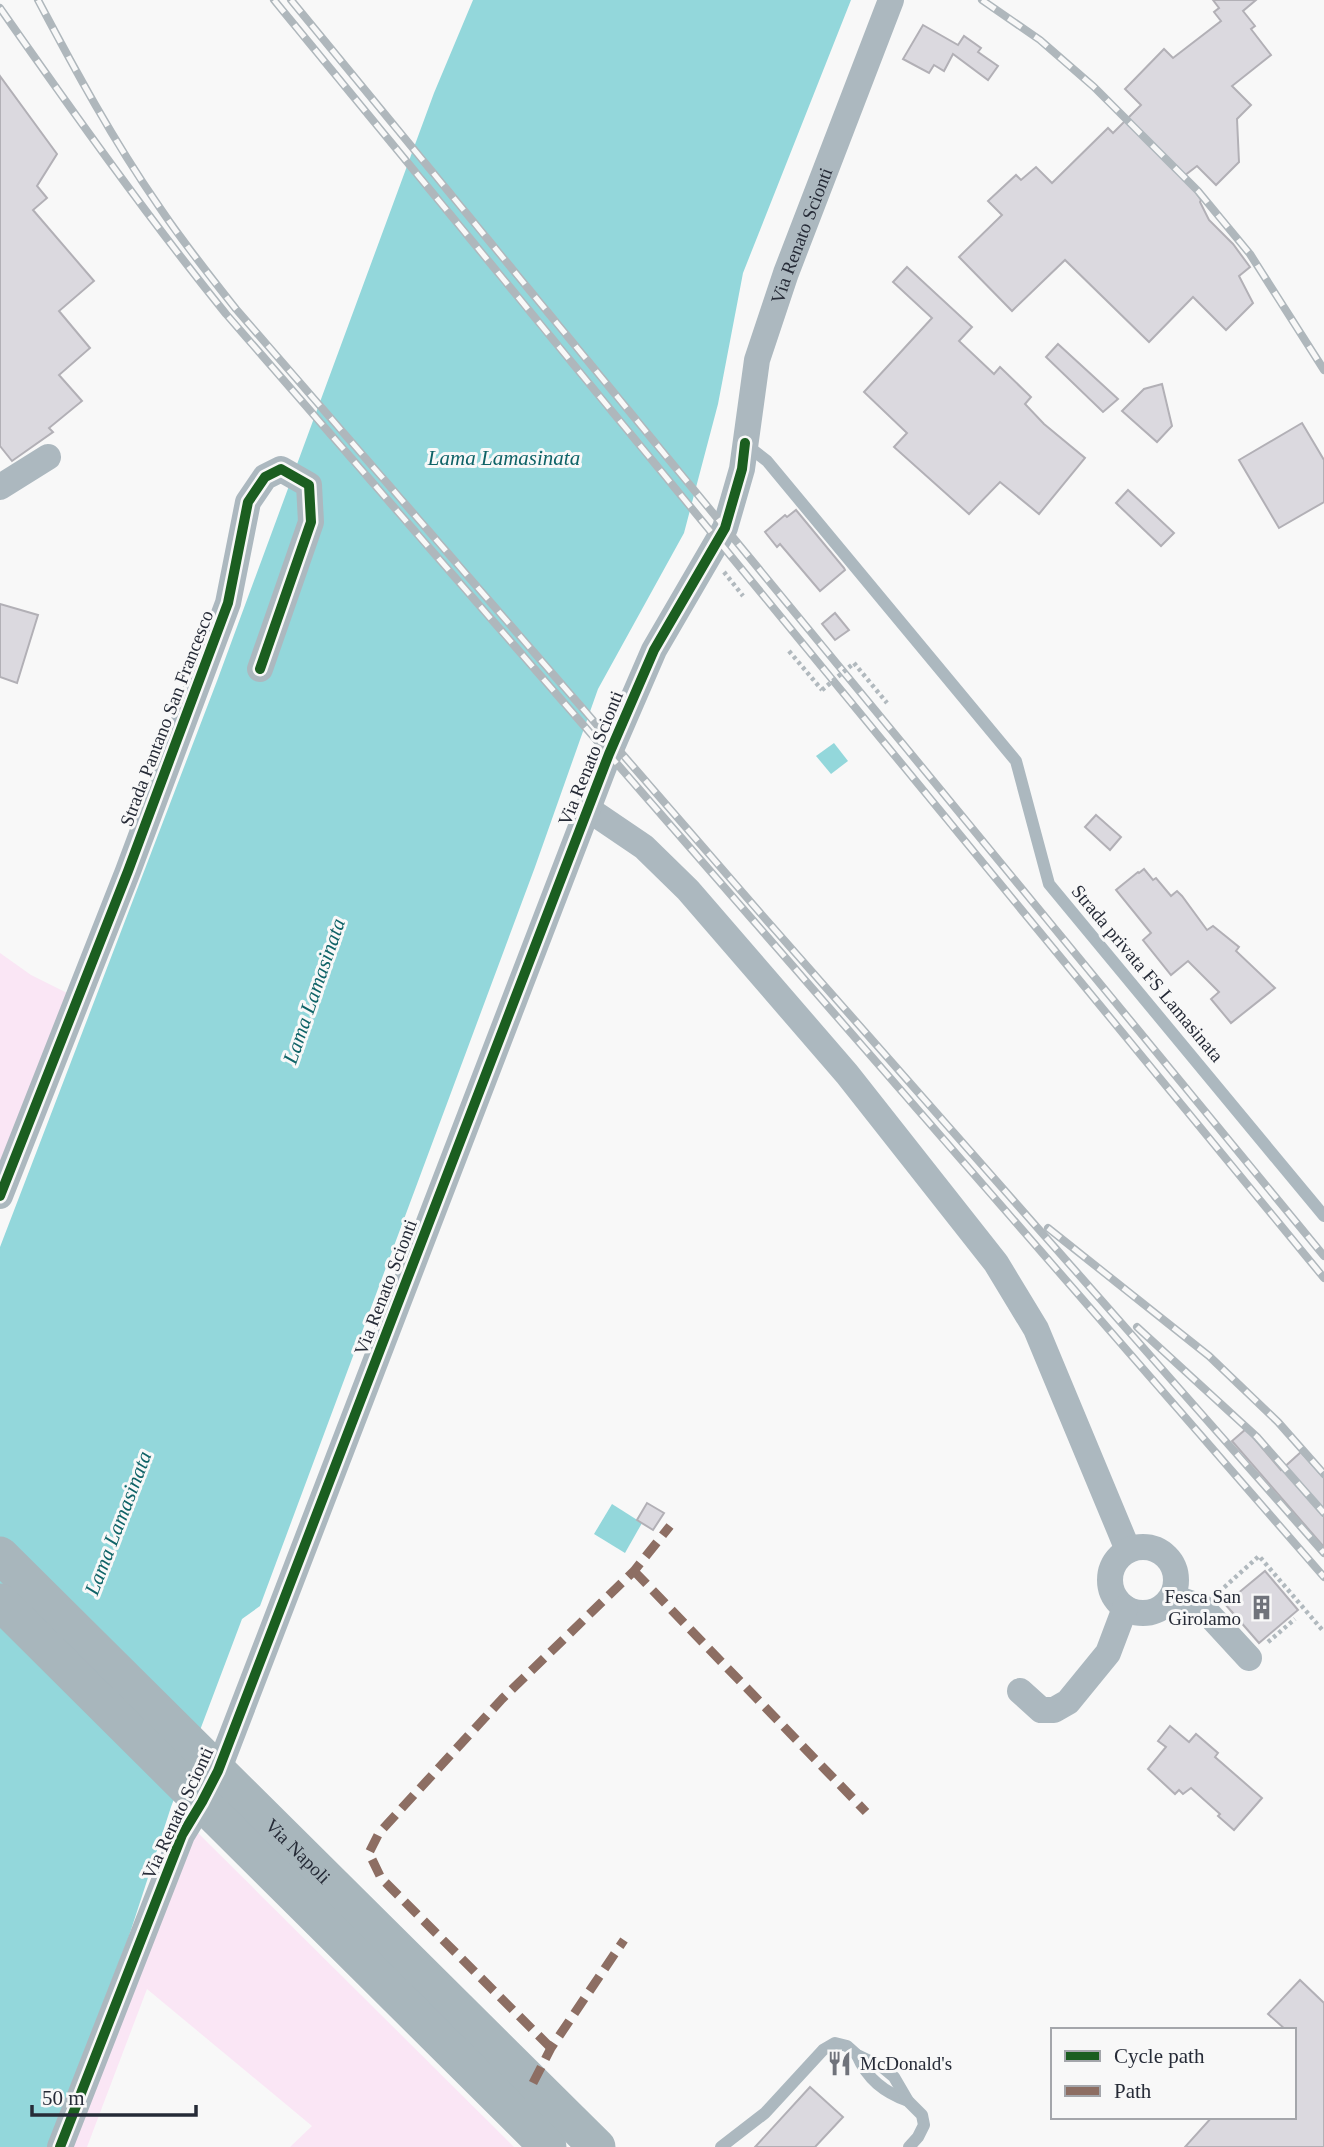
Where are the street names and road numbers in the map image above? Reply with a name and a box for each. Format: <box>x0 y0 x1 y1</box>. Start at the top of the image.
street label: Via Renato Scionti <box>767 165 837 306</box>
street label: Strada Pantano San Francesco <box>116 607 217 829</box>
street label: Via Renato Scionti <box>554 688 627 829</box>
street label: Strada privata FS Lamasinata <box>1068 881 1228 1066</box>
street label: Via Renato Scionti <box>350 1216 421 1358</box>
street label: Via Renato Scionti <box>138 1744 217 1883</box>
street label: Via Napoli <box>261 1814 335 1888</box>

